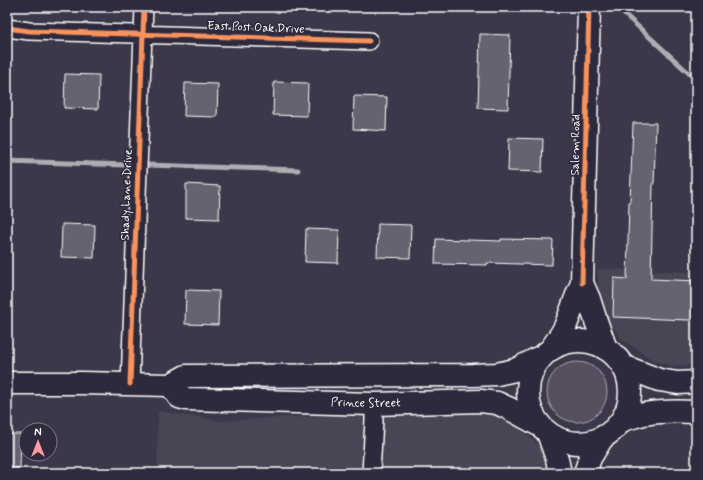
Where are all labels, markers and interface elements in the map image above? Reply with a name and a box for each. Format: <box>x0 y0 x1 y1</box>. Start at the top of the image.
street label: East Post Oak Drive <box>207 18 305 38</box>
street label: Salem Road <box>567 114 585 176</box>
street label: Shady Lane Drive <box>117 149 137 241</box>
street label: Prince Street <box>331 395 401 412</box>
north arrow <box>18 422 58 462</box>
text: N <box>34 426 42 440</box>

